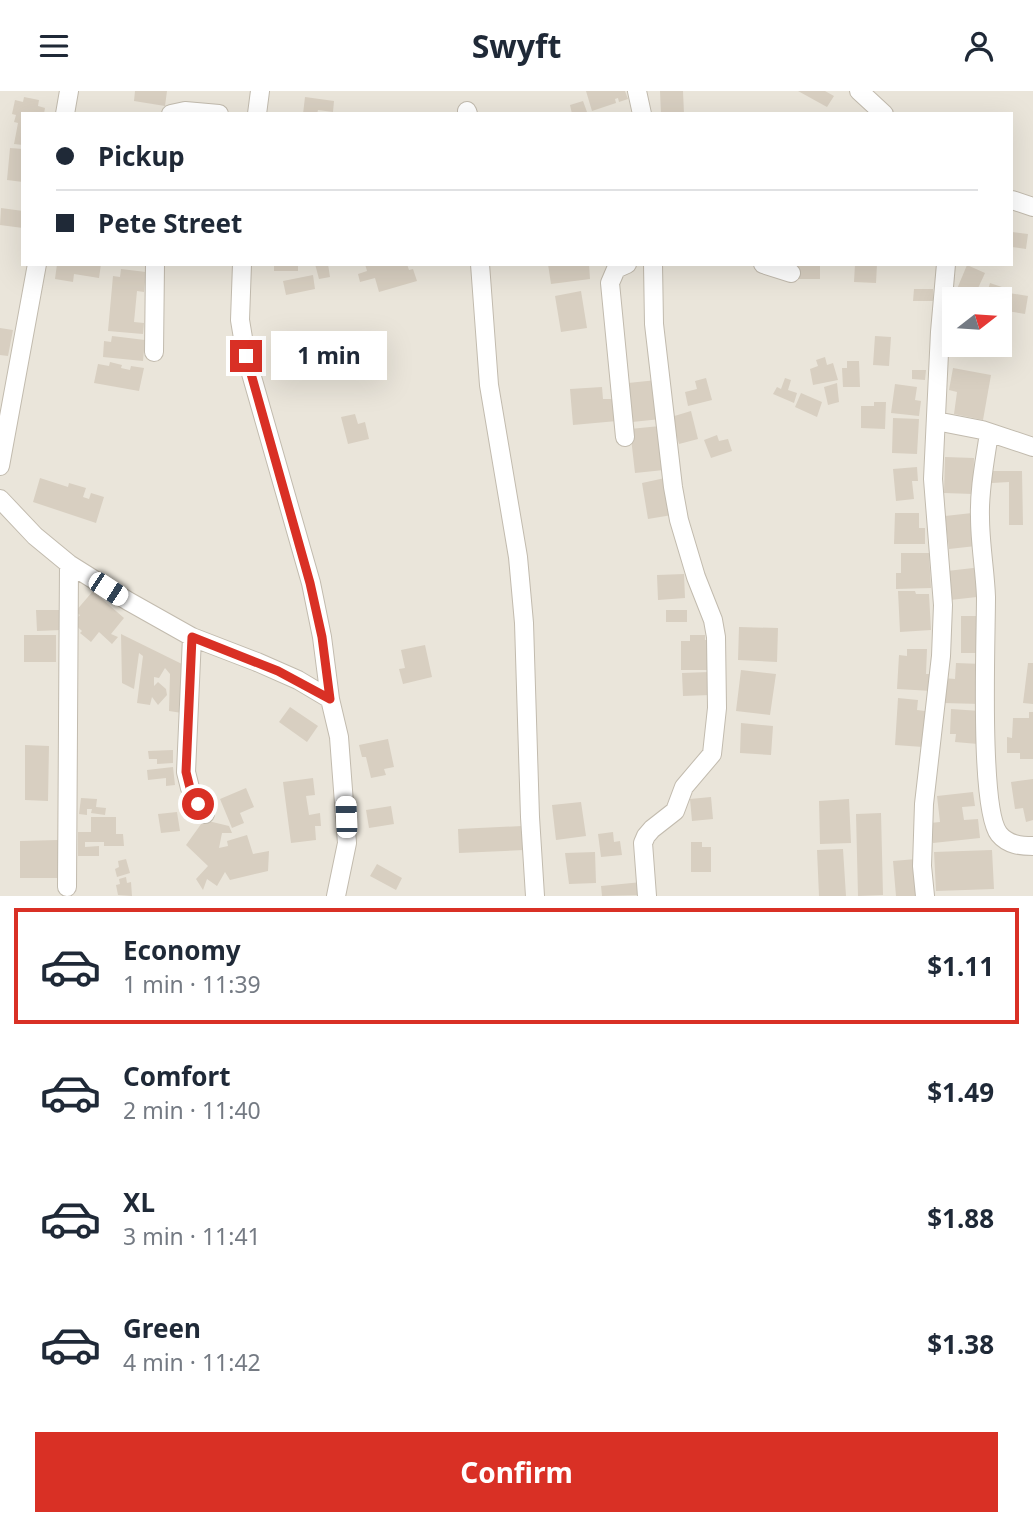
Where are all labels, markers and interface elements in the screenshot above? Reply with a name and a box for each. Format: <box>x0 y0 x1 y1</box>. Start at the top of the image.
text: Swyft <box>472 24 561 67</box>
icon: menu <box>35 27 73 65</box>
icon: person <box>960 27 998 65</box>
text: Pickup <box>98 138 185 174</box>
text: Pete Street <box>98 205 242 241</box>
north arrow <box>942 287 1012 357</box>
map controls <box>942 287 1012 357</box>
callout: 1 min <box>270 331 386 381</box>
text: 1 min <box>297 339 361 371</box>
route end <box>230 340 262 372</box>
car <box>85 569 132 609</box>
route start <box>182 788 214 820</box>
car <box>335 796 358 838</box>
text: Economy <box>123 932 241 968</box>
icon: car <box>39 935 102 998</box>
text: $1.11 <box>927 948 994 984</box>
text: 1 min · 11:39 <box>123 968 261 1000</box>
text: Comfort <box>123 1058 231 1094</box>
icon: car <box>39 1061 102 1124</box>
text: $1.49 <box>927 1074 994 1110</box>
text: 2 min · 11:40 <box>123 1094 261 1126</box>
text: XL <box>123 1184 155 1220</box>
icon: car <box>39 1187 102 1250</box>
text: $1.88 <box>927 1200 994 1236</box>
text: 3 min · 11:41 <box>123 1220 261 1252</box>
text: Green <box>123 1310 201 1346</box>
icon: car <box>39 1313 102 1376</box>
text: $1.38 <box>927 1326 994 1362</box>
text: 4 min · 11:42 <box>123 1346 261 1378</box>
button: Confirm <box>35 1432 998 1512</box>

